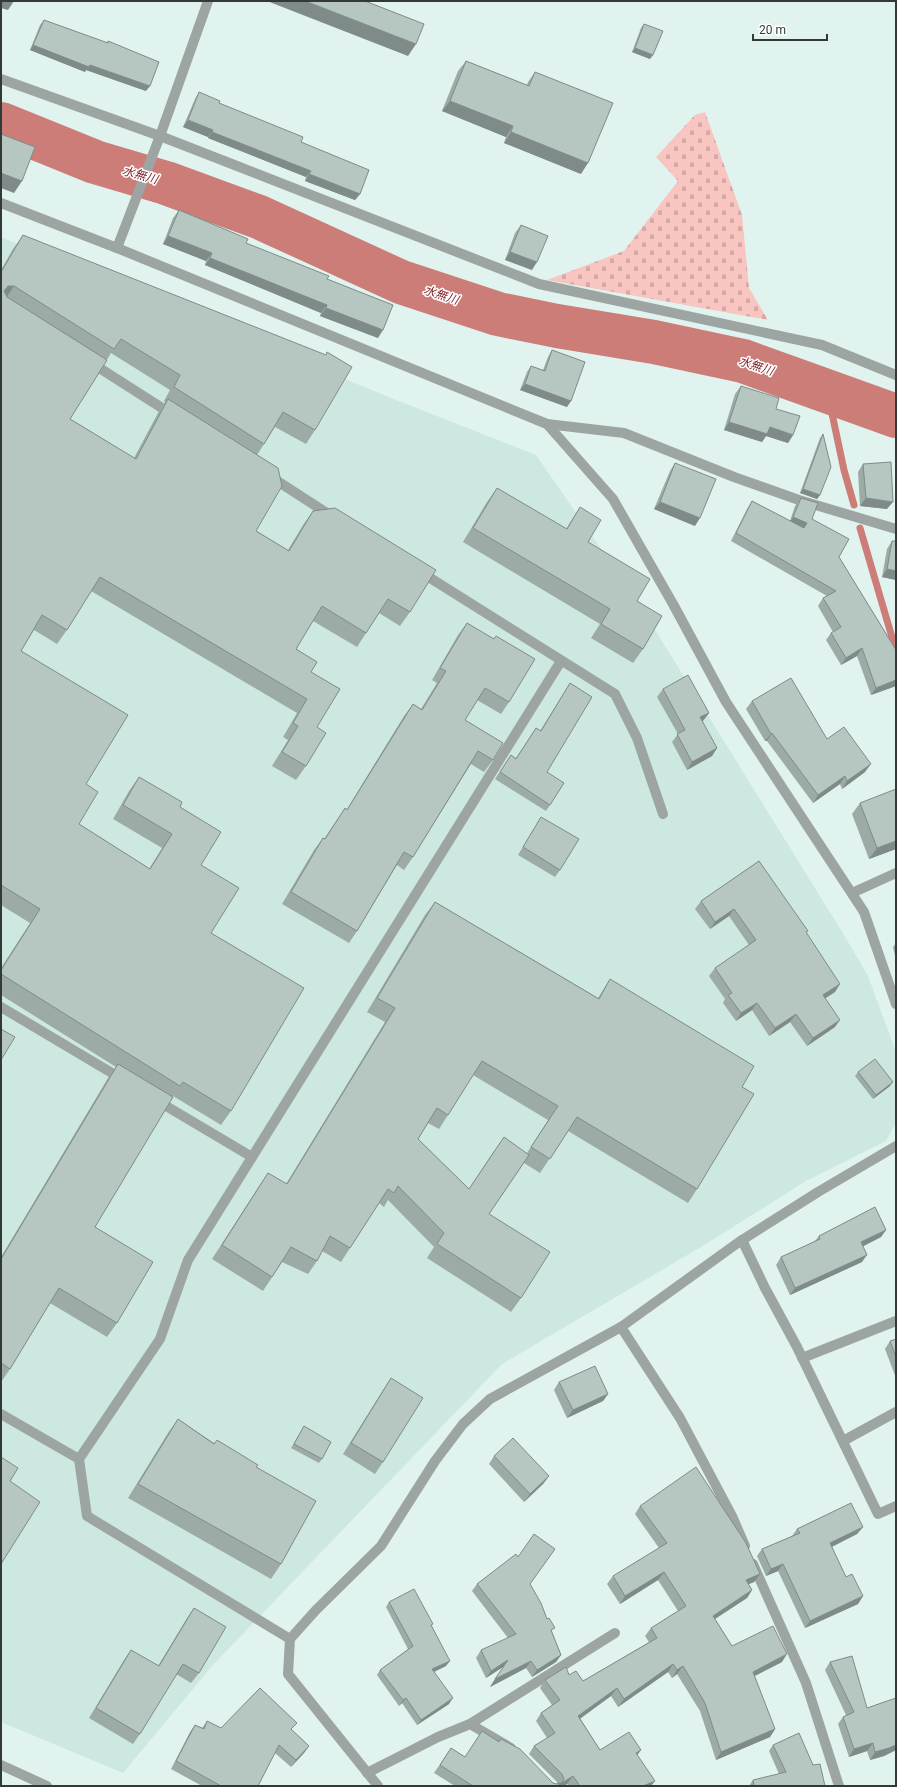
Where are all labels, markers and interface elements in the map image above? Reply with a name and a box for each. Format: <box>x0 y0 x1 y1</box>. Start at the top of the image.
scale bar <box>753 16 827 42</box>
text: 20 m <box>759 23 786 37</box>
water label: 水無川 <box>121 163 161 187</box>
water label: 水無川 <box>422 283 462 308</box>
water label: 水無川 <box>737 354 777 379</box>

